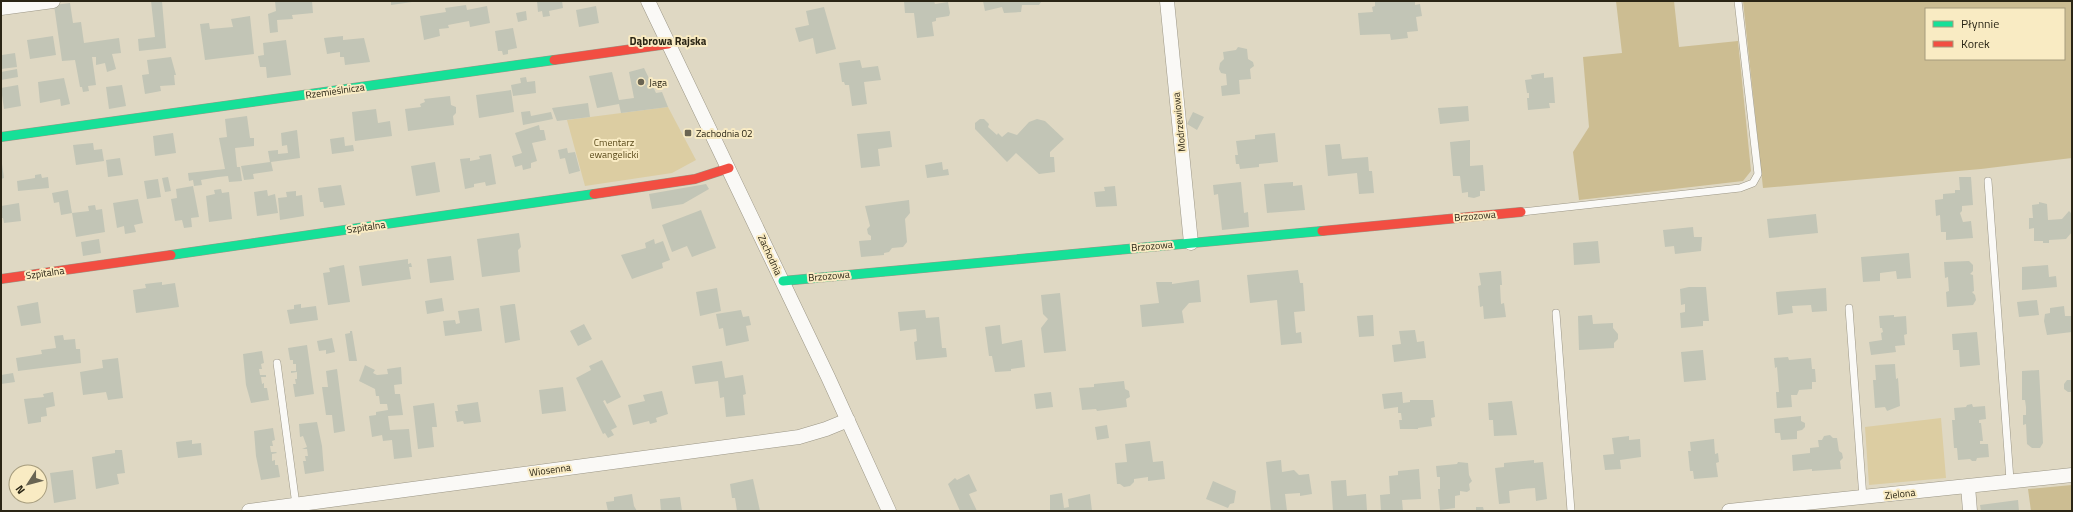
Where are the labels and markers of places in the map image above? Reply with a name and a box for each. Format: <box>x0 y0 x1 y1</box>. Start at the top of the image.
place label: Jaga <box>649 75 667 90</box>
marker: Jaga <box>636 77 646 87</box>
place label: Zachodnia 02 <box>696 126 753 141</box>
marker: Zachodnia 02 <box>683 128 693 138</box>

